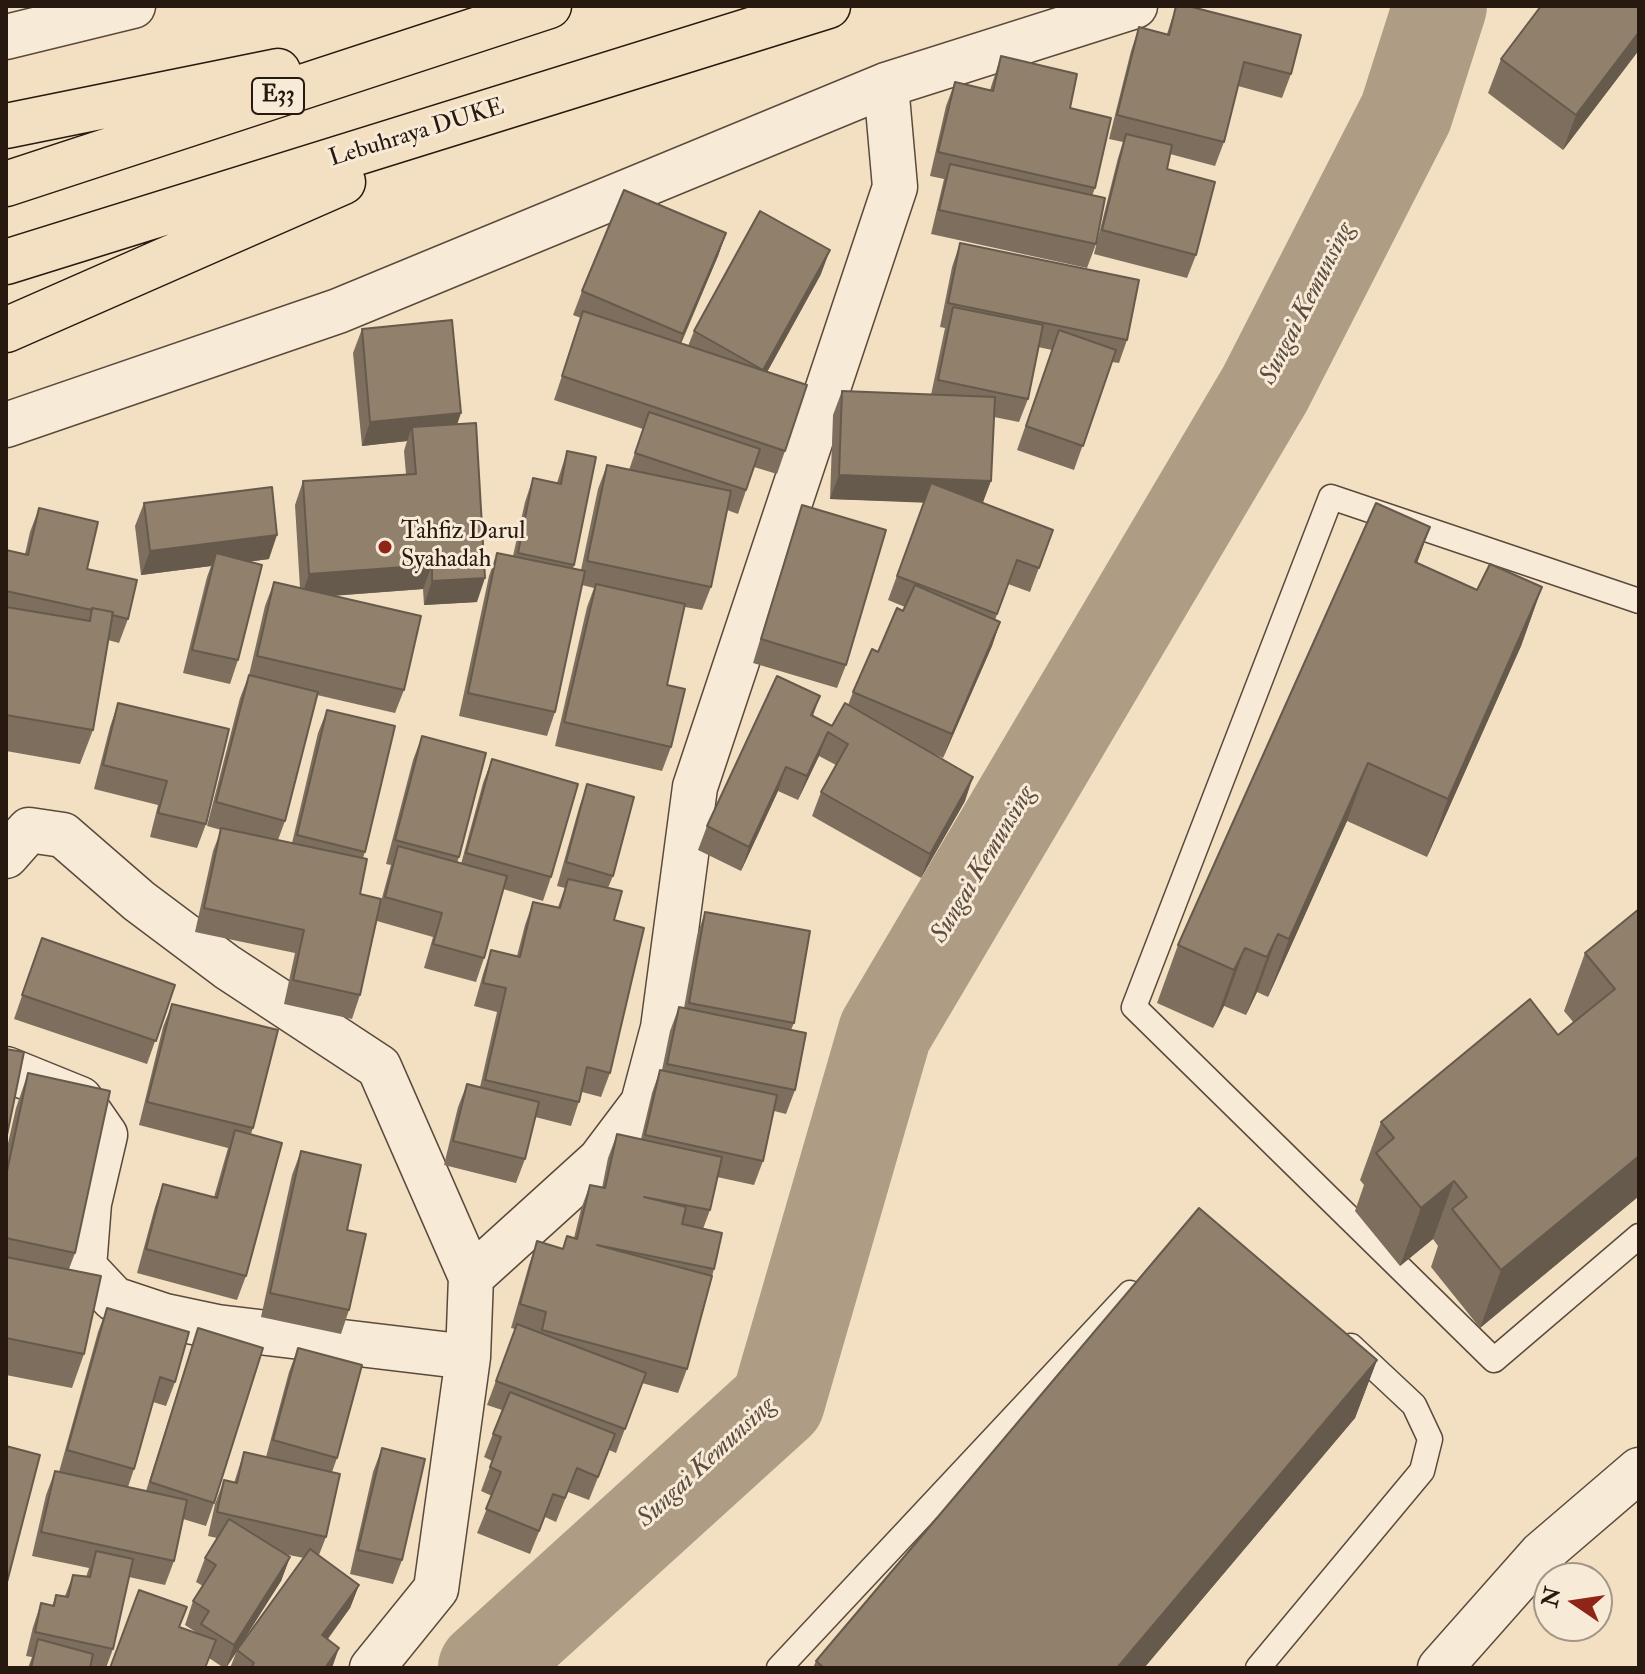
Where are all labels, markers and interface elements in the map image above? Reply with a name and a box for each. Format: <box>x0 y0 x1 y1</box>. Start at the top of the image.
road number: E33 <box>252 78 304 114</box>
street label: Lebuhraya DUKE <box>326 94 508 174</box>
water label: Sungai Kemunsing <box>1254 218 1362 390</box>
place label: Tahfiz Darul Syahadah <box>401 519 525 575</box>
marker: Tahfiz Darul Syahadah <box>376 538 394 556</box>
water label: Sungai Kemunsing <box>925 781 1043 949</box>
water label: Sungai Kemunsing <box>631 1391 783 1535</box>
north arrow <box>1533 1562 1613 1642</box>
text: N <box>1536 1584 1567 1610</box>

